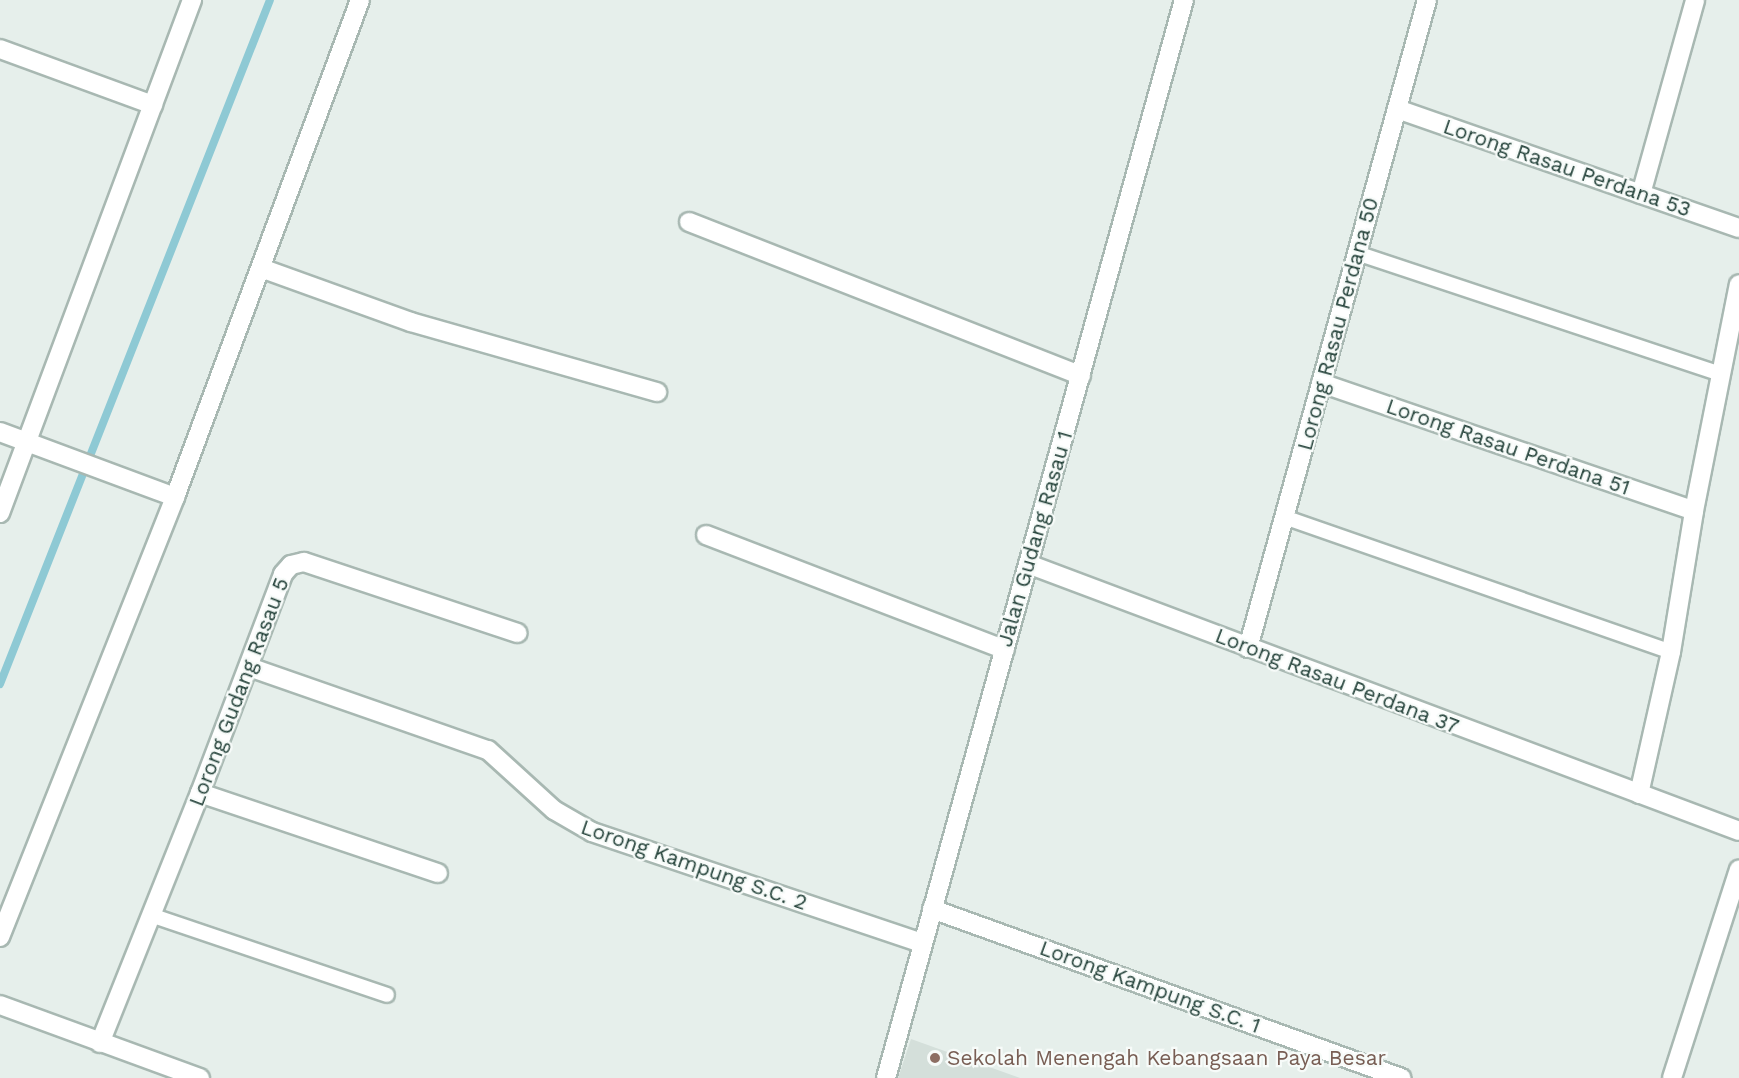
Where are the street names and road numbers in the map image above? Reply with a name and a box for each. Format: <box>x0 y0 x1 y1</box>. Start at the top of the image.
street label: Lorong Rasau Perdana 53 <box>1440 114 1694 222</box>
street label: Lorong Rasau Perdana 50 <box>1292 195 1384 453</box>
street label: Lorong Rasau Perdana 51 <box>1383 393 1633 501</box>
street label: Jalan Gudang Rasau 1 <box>992 428 1078 650</box>
street label: Lorong Gudang Rasau 5 <box>184 574 294 810</box>
street label: Lorong Rasau Perdana 37 <box>1212 623 1462 739</box>
street label: Lorong Kampung S.C. 2 <box>578 814 810 916</box>
street label: Lorong Kampung S.C. 1 <box>1036 935 1264 1039</box>

